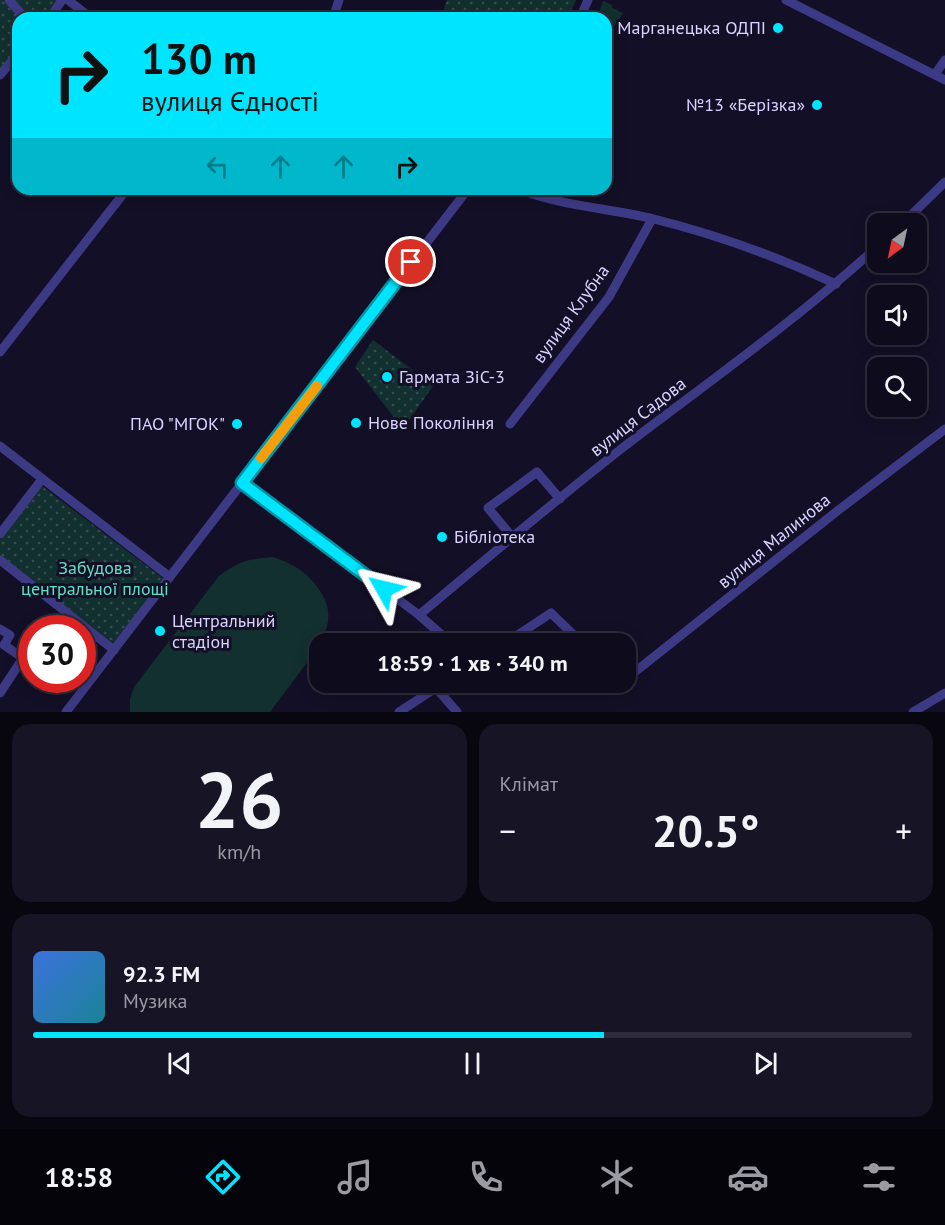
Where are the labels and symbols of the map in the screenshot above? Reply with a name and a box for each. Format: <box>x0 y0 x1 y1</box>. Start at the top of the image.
place label: Марганецька ОДПІ <box>617 16 766 39</box>
marker: Марганецька ОДПІ <box>771 21 785 35</box>
place label: №13 «Берізка» <box>686 93 805 116</box>
marker: №13 «Берізка» <box>810 98 824 112</box>
north arrow <box>867 213 927 273</box>
pin <box>385 236 436 287</box>
street label: вулиця Клубна <box>527 260 614 367</box>
place label: Гармата ЗіС-3 <box>399 365 505 388</box>
marker: Гармата ЗіС-3 <box>380 370 394 384</box>
street label: вулиця Садова <box>585 372 690 461</box>
place label: Нове Покоління <box>368 411 494 434</box>
place label: ПАО "МГОК" <box>130 412 225 435</box>
marker: Нове Покоління <box>349 416 363 430</box>
marker: ПАО "МГОК" <box>230 417 244 431</box>
street label: вулиця Малинова <box>713 488 835 593</box>
place label: Бібліотека <box>454 525 535 548</box>
marker: Бібліотека <box>435 530 449 544</box>
park label: Забудова центральної площі <box>21 556 169 600</box>
position arrow <box>352 557 416 621</box>
place label: Центральний стадіон <box>172 609 275 653</box>
speed limit sign: 30 <box>18 615 96 693</box>
marker: Центральний стадіон <box>153 624 167 638</box>

